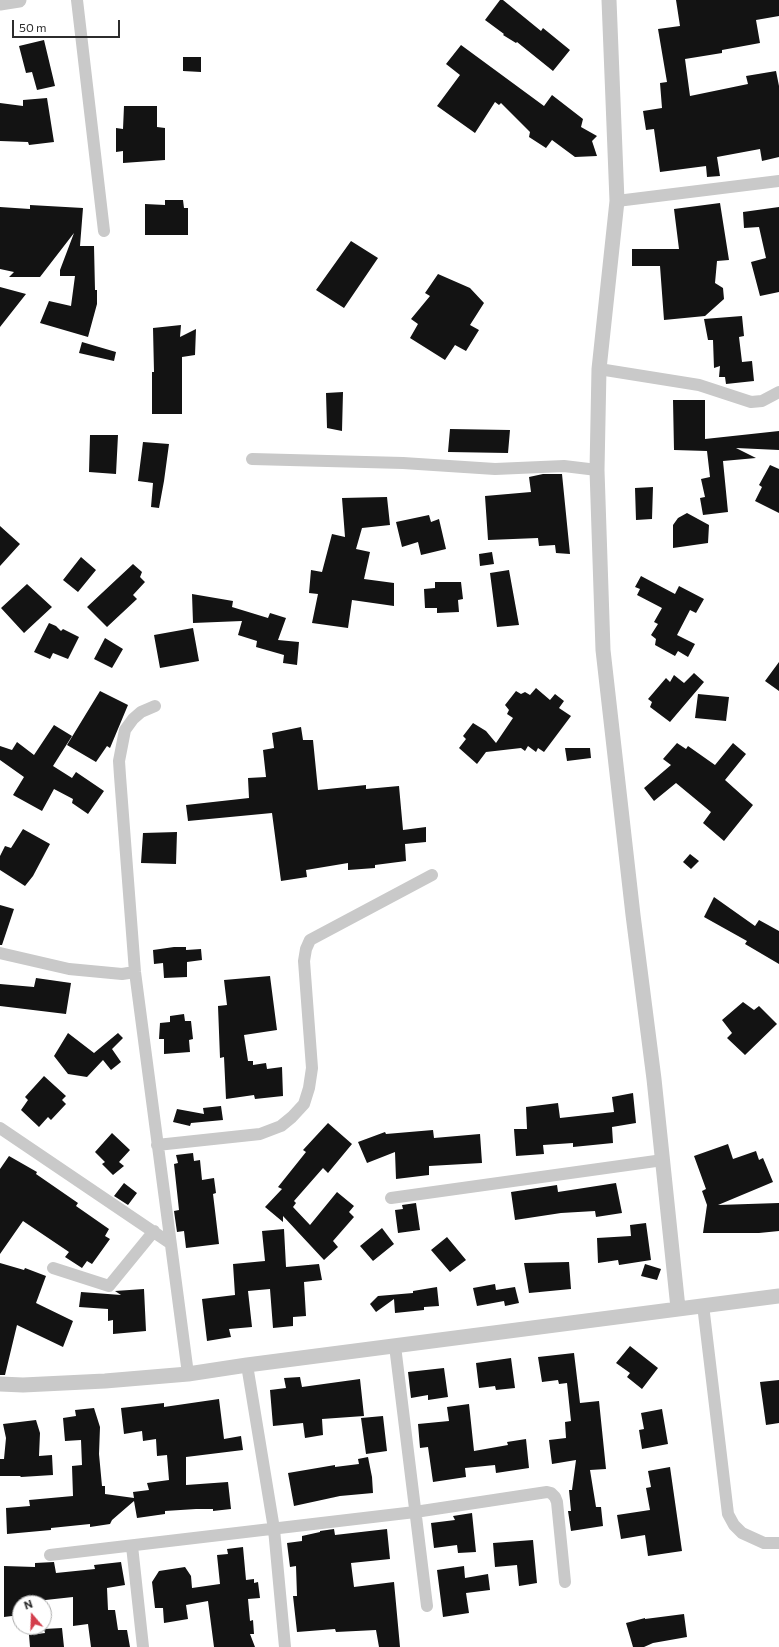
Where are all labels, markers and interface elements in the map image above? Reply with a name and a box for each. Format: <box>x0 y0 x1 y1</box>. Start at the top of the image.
scale bar <box>14 12 122 38</box>
text: 50 m <box>19 20 47 34</box>
north arrow <box>12 1595 52 1635</box>
text: N <box>22 1597 34 1612</box>

